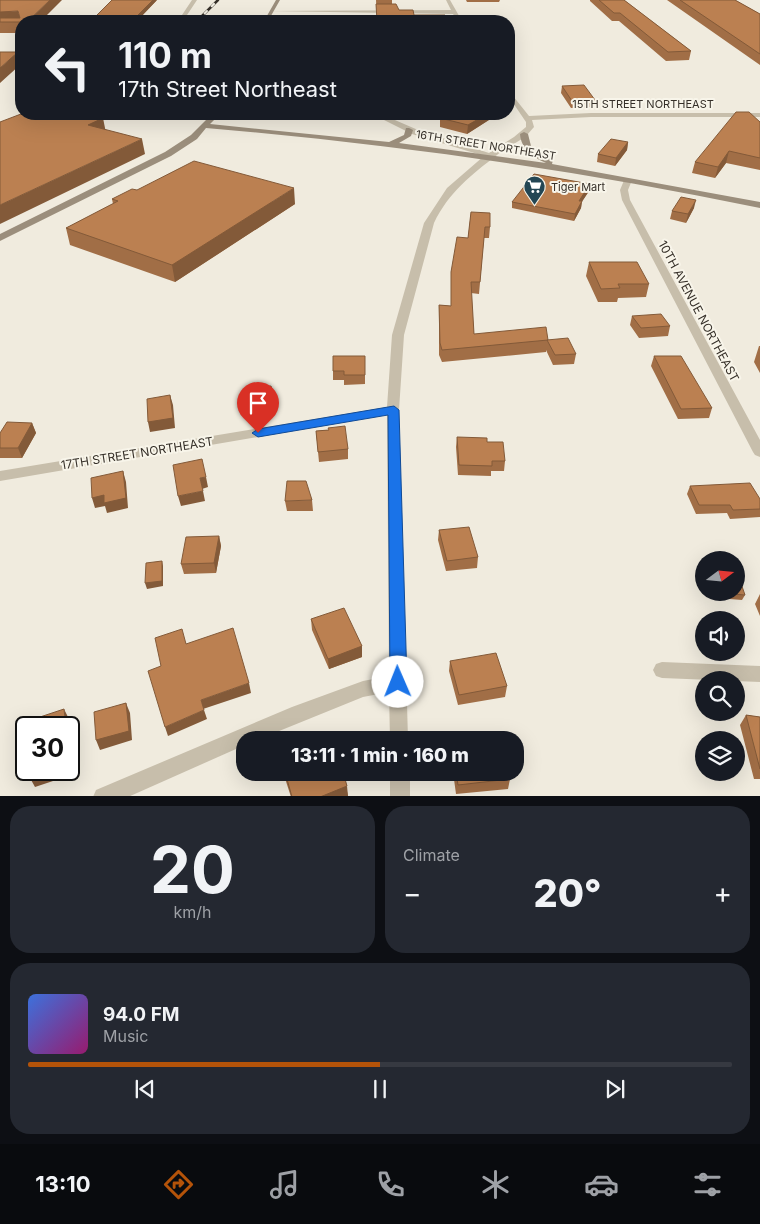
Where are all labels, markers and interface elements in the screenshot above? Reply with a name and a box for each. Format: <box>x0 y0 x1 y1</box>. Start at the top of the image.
text: 110 m <box>118 34 212 76</box>
icon: left <box>35 35 100 100</box>
text: 17th Street Northeast <box>118 76 337 102</box>
street label: 15TH STREET NORTHEAST <box>572 97 714 111</box>
street label: 16TH STREET NORTHEAST <box>415 127 557 163</box>
supermarket icon: Tiger Mart <box>523 175 547 206</box>
place label: Tiger Mart <box>551 180 606 194</box>
street label: 10TH AVENUE NORTHEAST <box>655 238 743 384</box>
pin <box>237 382 279 433</box>
icon: arrive <box>244 389 272 417</box>
street label: 17TH STREET NORTHEAST <box>60 434 214 472</box>
north arrow <box>695 551 745 601</box>
map controls <box>695 551 745 781</box>
button: sound <box>695 611 745 661</box>
position arrow <box>371 655 423 707</box>
button: search <box>695 671 745 721</box>
speed limit sign: 30 <box>15 716 80 781</box>
button: layers <box>695 731 745 781</box>
text: 13:11 · 1 min · 160 m <box>291 744 469 767</box>
text: 20 <box>150 830 235 909</box>
text: Climate <box>403 845 460 865</box>
text: 20° <box>533 870 602 916</box>
text: − <box>403 876 422 910</box>
text: + <box>713 876 732 910</box>
text: km/h <box>173 902 212 922</box>
text: 94.0 FM <box>103 1003 180 1026</box>
text: Music <box>103 1026 148 1046</box>
icon: previous <box>131 1075 159 1103</box>
icon: pause <box>366 1075 394 1103</box>
icon: next <box>601 1075 629 1103</box>
icon: directions <box>161 1167 196 1202</box>
icon: music <box>267 1167 302 1202</box>
icon: phone <box>373 1167 408 1202</box>
icon: climate <box>478 1167 513 1202</box>
icon: car <box>584 1167 619 1202</box>
icon: filters <box>690 1167 725 1202</box>
text: 13:10 <box>35 1171 91 1197</box>

